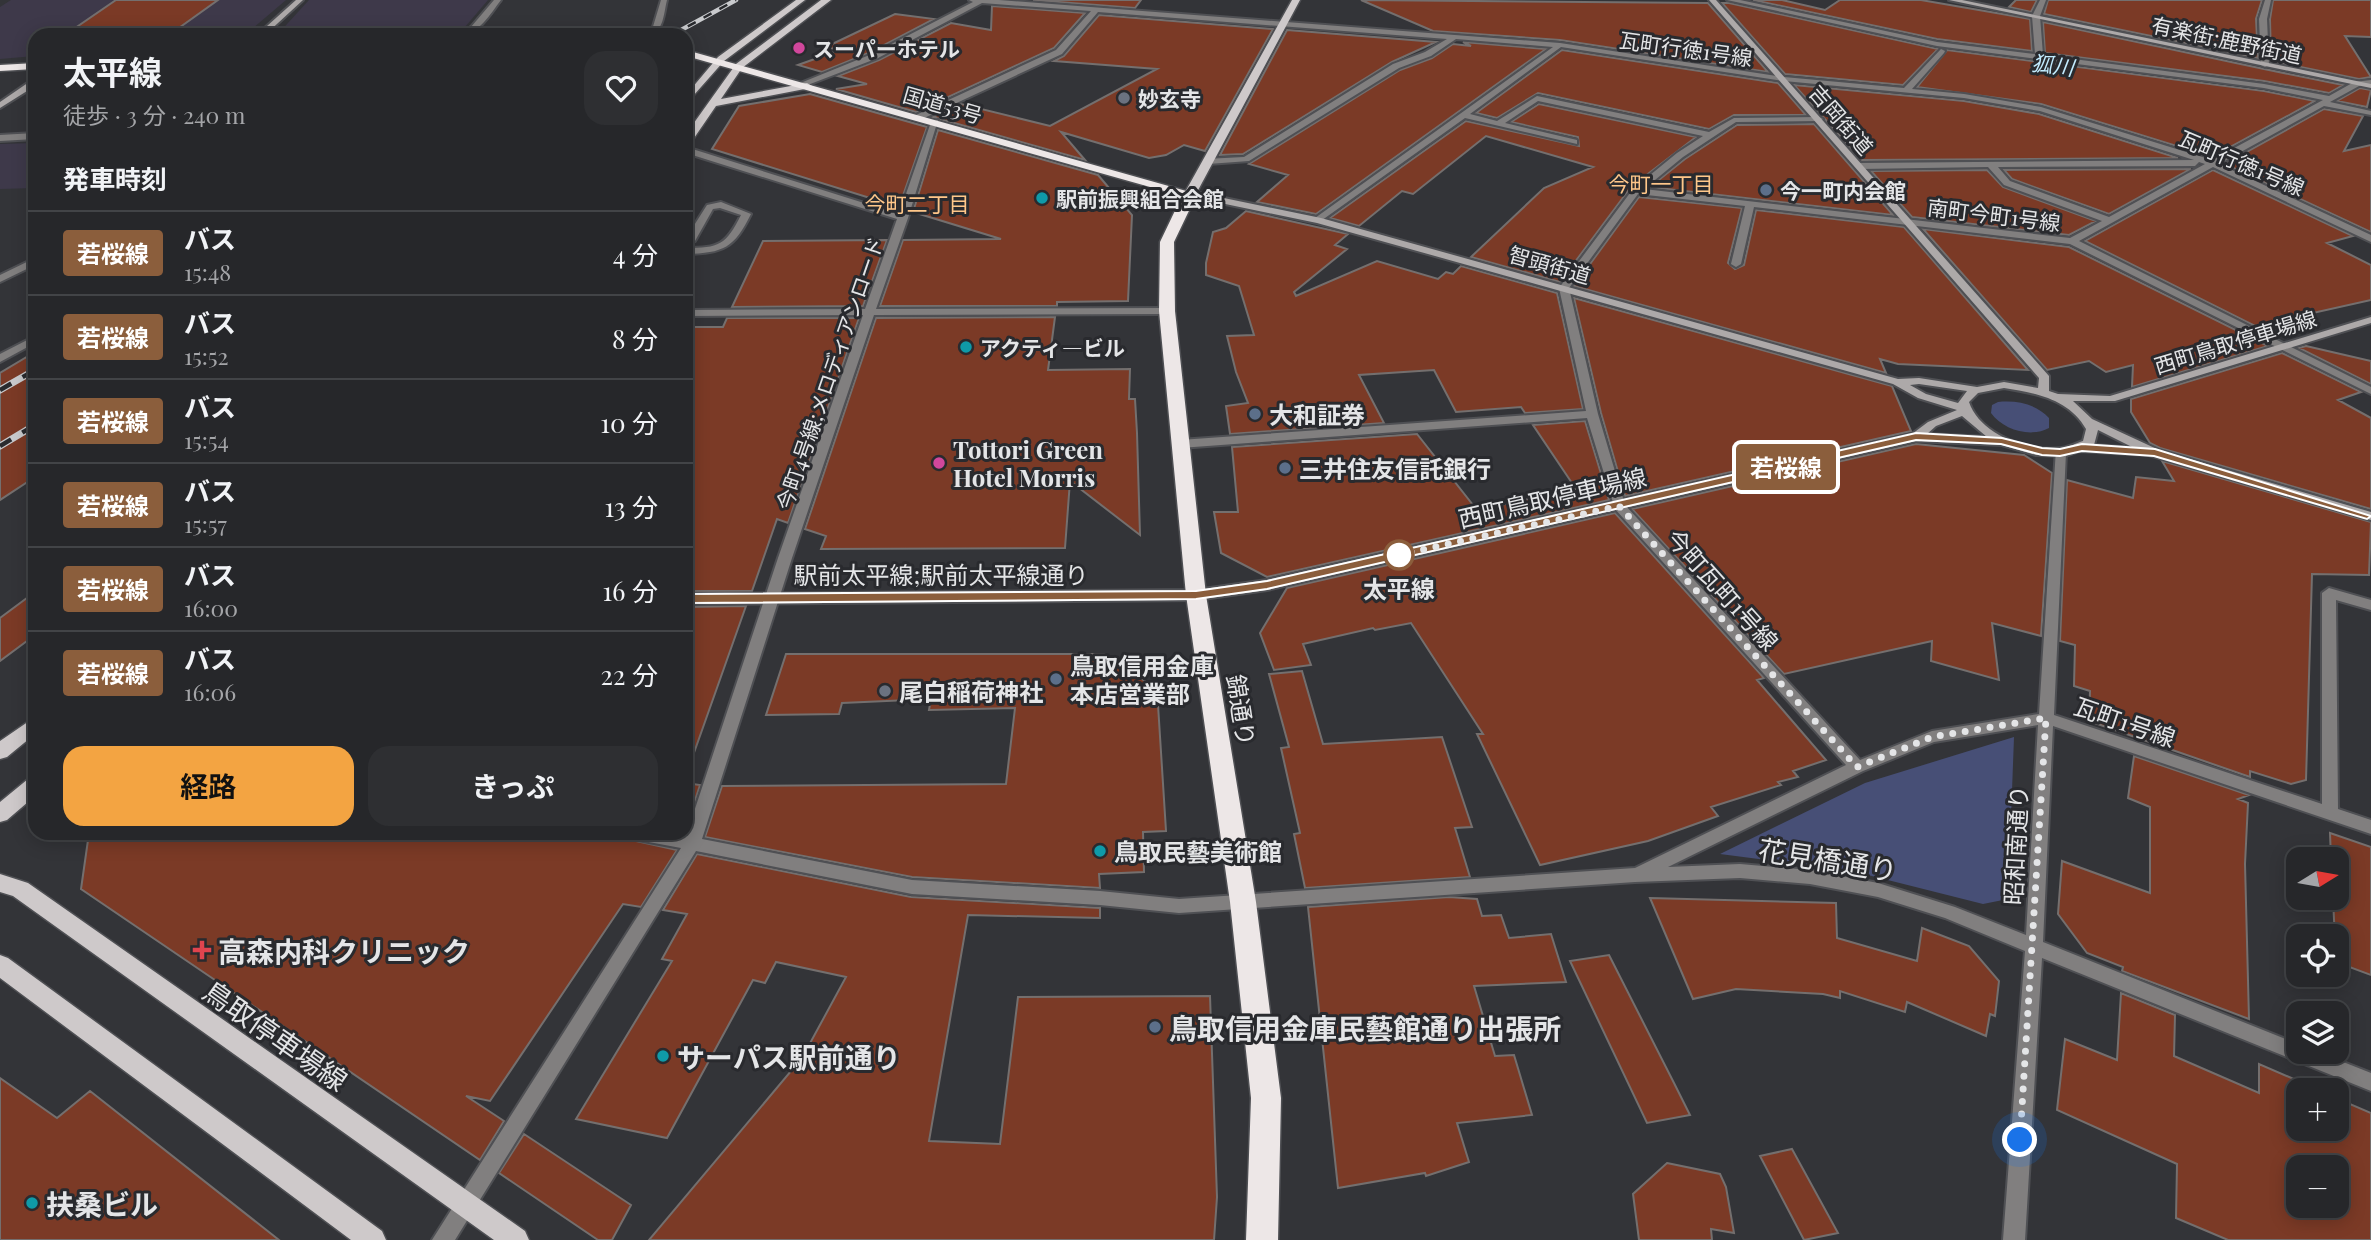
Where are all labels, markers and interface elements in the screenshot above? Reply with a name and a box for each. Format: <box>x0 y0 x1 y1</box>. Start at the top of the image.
street label: 有楽街;鹿野街道 <box>2149 9 2305 69</box>
street label: 瓦町行徳1号線 <box>1618 25 1754 71</box>
place label: スーパーホテル <box>813 34 960 62</box>
marker: スーパーホテル <box>791 40 807 56</box>
water label: 狐川 <box>2030 48 2078 81</box>
text: 太平線 <box>63 49 162 93</box>
button: heart <box>584 51 658 125</box>
street label: 吉岡街道 <box>1804 78 1880 160</box>
street label: 国道53号 <box>900 79 986 129</box>
place label: 妙玄寺 <box>1138 84 1201 112</box>
marker: 妙玄寺 <box>1116 90 1132 106</box>
text: 徒歩 · 3 分 · 240 m <box>63 99 245 130</box>
street label: 瓦町行徳1号線 <box>2175 123 2309 201</box>
text: 発車時刻 <box>63 161 167 196</box>
district label: 今町一丁目 <box>1609 169 1714 197</box>
place label: 今一町内会館 <box>1780 176 1906 204</box>
marker: 今一町内会館 <box>1758 182 1774 198</box>
place label: 駅前振興組合会館 <box>1056 184 1224 212</box>
district label: 今町二丁目 <box>865 189 970 217</box>
marker: 駅前振興組合会館 <box>1034 190 1050 206</box>
street label: 南町今町1号線 <box>1926 192 2062 236</box>
text: バス <box>184 221 236 256</box>
street label: 今町4号線;メロディアンロード <box>769 233 889 513</box>
text: 若桜線 <box>77 237 149 269</box>
text: 4 分 <box>613 237 658 272</box>
street label: 智頭街道 <box>1506 239 1594 289</box>
text: 15:48 <box>184 256 231 287</box>
street label: 西町鳥取停車場線 <box>2151 303 2319 379</box>
text: バス <box>184 305 236 340</box>
text: 若桜線 <box>77 321 149 353</box>
text: 8 分 <box>612 321 658 356</box>
place label: アクティ―ビル <box>980 333 1125 361</box>
marker: アクティ―ビル <box>958 339 974 355</box>
text: 15:52 <box>184 340 228 371</box>
text: バス <box>184 389 236 424</box>
place label: 大和証券 <box>1269 398 1365 430</box>
text: 若桜線 <box>77 405 149 437</box>
text: 10 分 <box>600 405 658 440</box>
marker: 大和証券 <box>1247 406 1263 422</box>
text: 15:54 <box>184 424 229 455</box>
place label: Tottori Green Hotel Morris <box>953 433 1103 493</box>
line badge: 若桜線 <box>1746 444 1826 490</box>
text: 若桜線 <box>1750 451 1822 483</box>
place label: 三井住友信託銀行 <box>1299 452 1491 484</box>
marker: Tottori Green Hotel Morris <box>931 455 947 471</box>
marker: 三井住友信託銀行 <box>1277 460 1293 476</box>
street label: 西町鳥取停車場線 <box>1455 460 1649 534</box>
text: バス <box>184 473 236 508</box>
text: 若桜線 <box>77 489 149 521</box>
text: 13 分 <box>605 489 658 524</box>
text: 15:57 <box>184 508 227 539</box>
street label: 今町瓦町1号線 <box>1660 521 1786 657</box>
marker: 太平線 <box>1384 540 1414 570</box>
text: バス <box>184 557 236 592</box>
street label: 駅前太平線;駅前太平線通り <box>794 558 1088 590</box>
place label: 太平線 <box>1363 572 1435 604</box>
text: 若桜線 <box>77 573 149 605</box>
text: 16 分 <box>602 573 658 608</box>
text: 16:00 <box>184 592 238 623</box>
text: バス <box>184 641 236 676</box>
place label: 鳥取信用金庫 本店営業部 <box>1070 649 1214 709</box>
text: 若桜線 <box>77 657 149 689</box>
text: 22 分 <box>601 657 658 692</box>
marker: 鳥取信用金庫 本店営業部 <box>1048 671 1064 687</box>
street label: 錦通り <box>1221 672 1263 748</box>
place label: 尾白稲荷神社 <box>899 675 1043 707</box>
text: 16:06 <box>184 676 236 707</box>
marker: 尾白稲荷神社 <box>877 683 893 699</box>
street label: 瓦町1号線 <box>2070 689 2180 753</box>
button: 経路 <box>63 746 354 826</box>
button: きっぷ <box>368 746 658 826</box>
street label: 昭和南通り <box>1996 784 2034 906</box>
street label: 花見橋通り <box>1756 830 1900 888</box>
place label: 鳥取民藝美術館 <box>1114 835 1282 867</box>
marker: 鳥取民藝美術館 <box>1092 843 1108 859</box>
north arrow <box>2286 847 2348 910</box>
map controls <box>2286 847 2349 1218</box>
button: locate <box>2286 924 2349 987</box>
place label: 高森内科クリニック <box>218 932 470 969</box>
marker: 高森内科クリニック <box>192 940 212 960</box>
street label: 鳥取停車場線 <box>197 972 355 1098</box>
button: layers <box>2286 1001 2349 1064</box>
place label: 鳥取信用金庫民藝館通り出張所 <box>1169 1009 1561 1046</box>
marker: 鳥取信用金庫民藝館通り出張所 <box>1147 1019 1163 1035</box>
place label: サーパス駅前通り <box>677 1038 901 1075</box>
marker: サーパス駅前通り <box>655 1048 671 1064</box>
button: + <box>2286 1078 2349 1141</box>
your location <box>2002 1122 2037 1157</box>
button: − <box>2286 1155 2349 1218</box>
place label: 扶桑ビル <box>46 1185 158 1222</box>
marker: 扶桑ビル <box>24 1195 40 1211</box>

